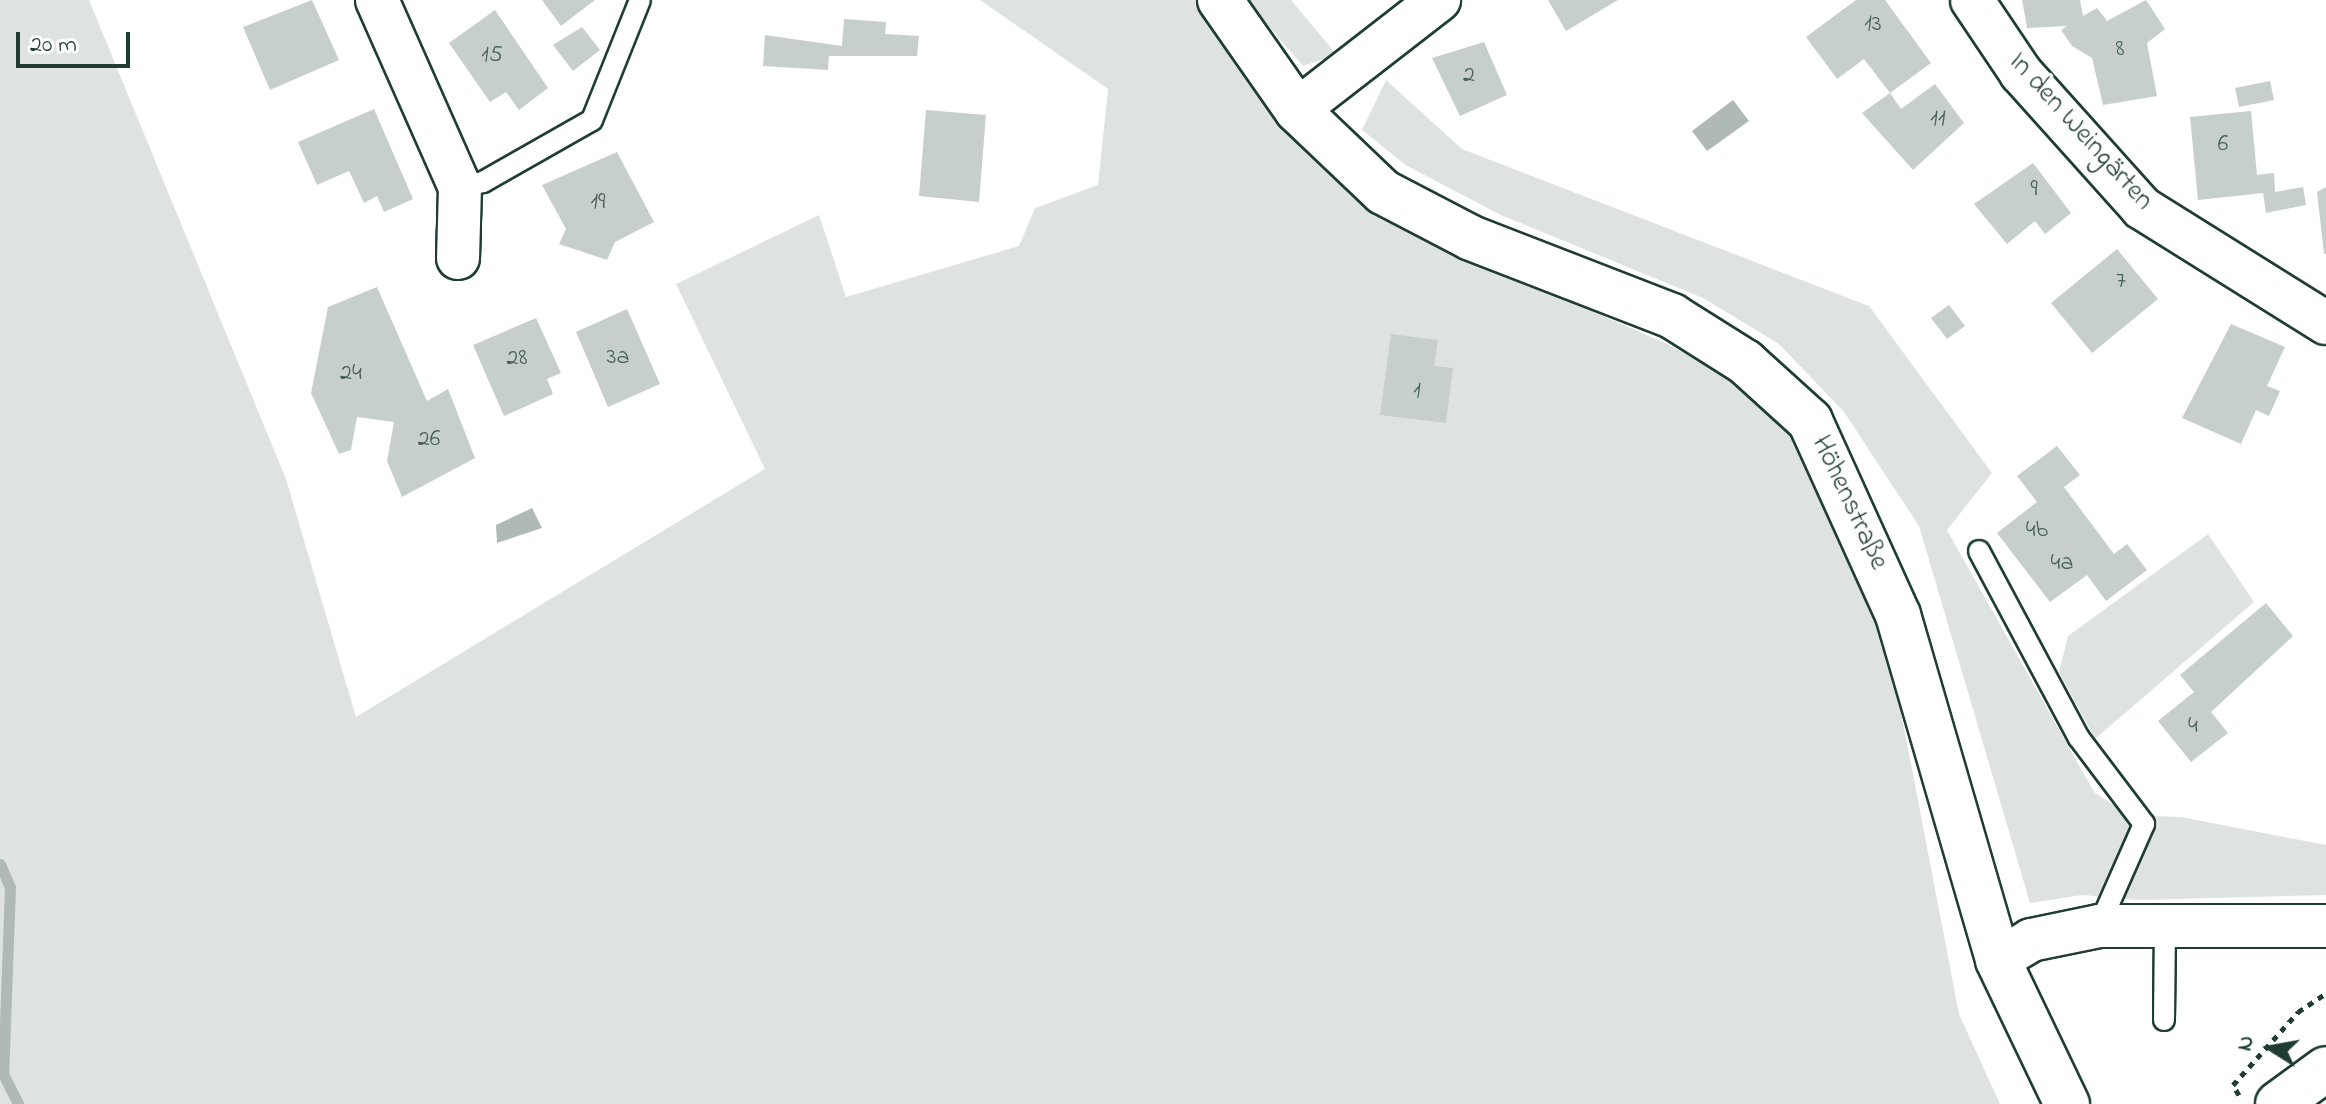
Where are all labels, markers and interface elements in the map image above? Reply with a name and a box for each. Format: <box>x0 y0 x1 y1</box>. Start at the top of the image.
house number: 13 <box>1864 11 1882 39</box>
scale bar <box>20 16 134 66</box>
text: 20 m <box>30 28 77 63</box>
house number: 8 <box>2116 36 2124 64</box>
house number: 15 <box>481 42 503 70</box>
street label: In den Weingärten <box>2000 46 2160 218</box>
house number: 2 <box>1463 62 1475 90</box>
house number: 11 <box>1930 106 1946 134</box>
house number: 6 <box>2218 131 2228 159</box>
house number: 9 <box>2030 176 2038 204</box>
house number: 19 <box>591 189 605 217</box>
house number: 7 <box>2116 268 2126 296</box>
house number: 3a <box>607 344 629 372</box>
house number: 28 <box>507 345 527 373</box>
house number: 24 <box>340 360 362 388</box>
house number: 1 <box>1413 378 1421 406</box>
house number: 26 <box>418 426 440 454</box>
street label: Höhenstraße <box>1803 431 1895 575</box>
house number: 4b <box>2026 517 2048 545</box>
house number: 4a <box>2051 550 2073 578</box>
house number: 4 <box>2188 713 2198 741</box>
north arrow <box>2230 1008 2310 1088</box>
text: N <box>2229 1033 2264 1054</box>

